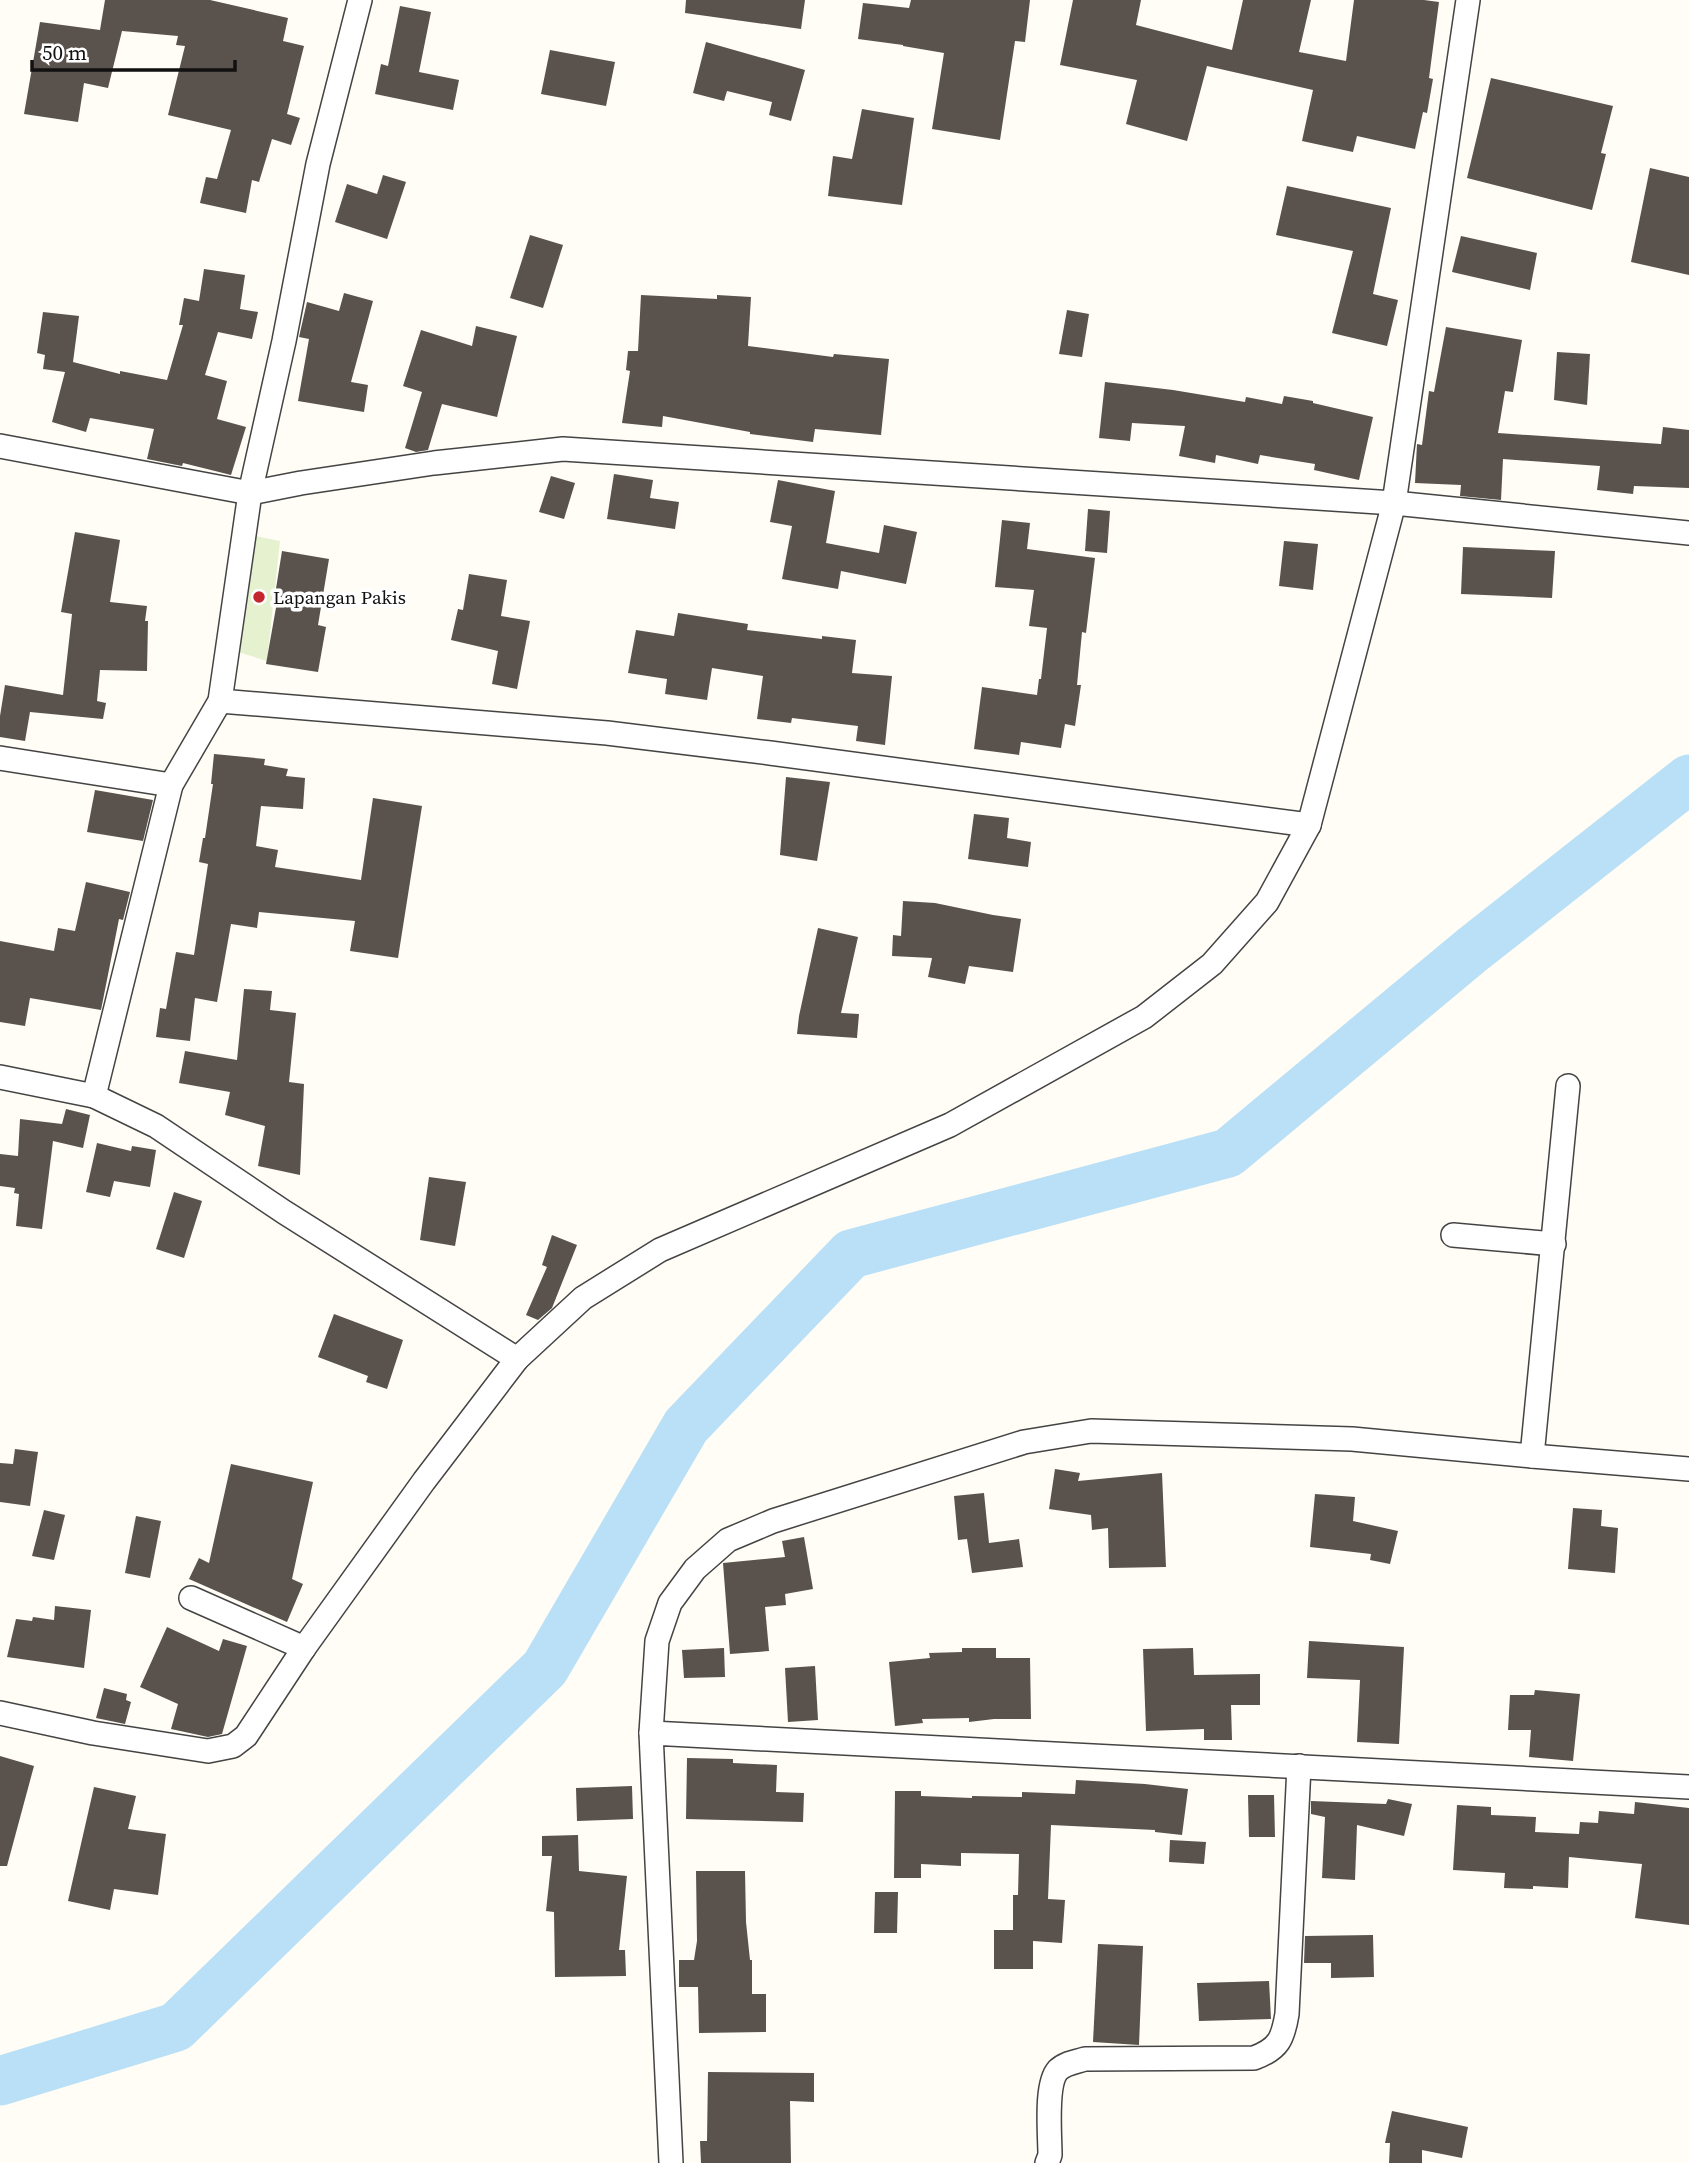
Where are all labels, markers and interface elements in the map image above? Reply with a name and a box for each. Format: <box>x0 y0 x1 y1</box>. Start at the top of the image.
scale bar <box>32 28 234 72</box>
text: 50 m <box>42 38 87 67</box>
place label: Lapangan Pakis <box>273 584 406 610</box>
marker: Lapangan Pakis <box>251 589 267 605</box>

